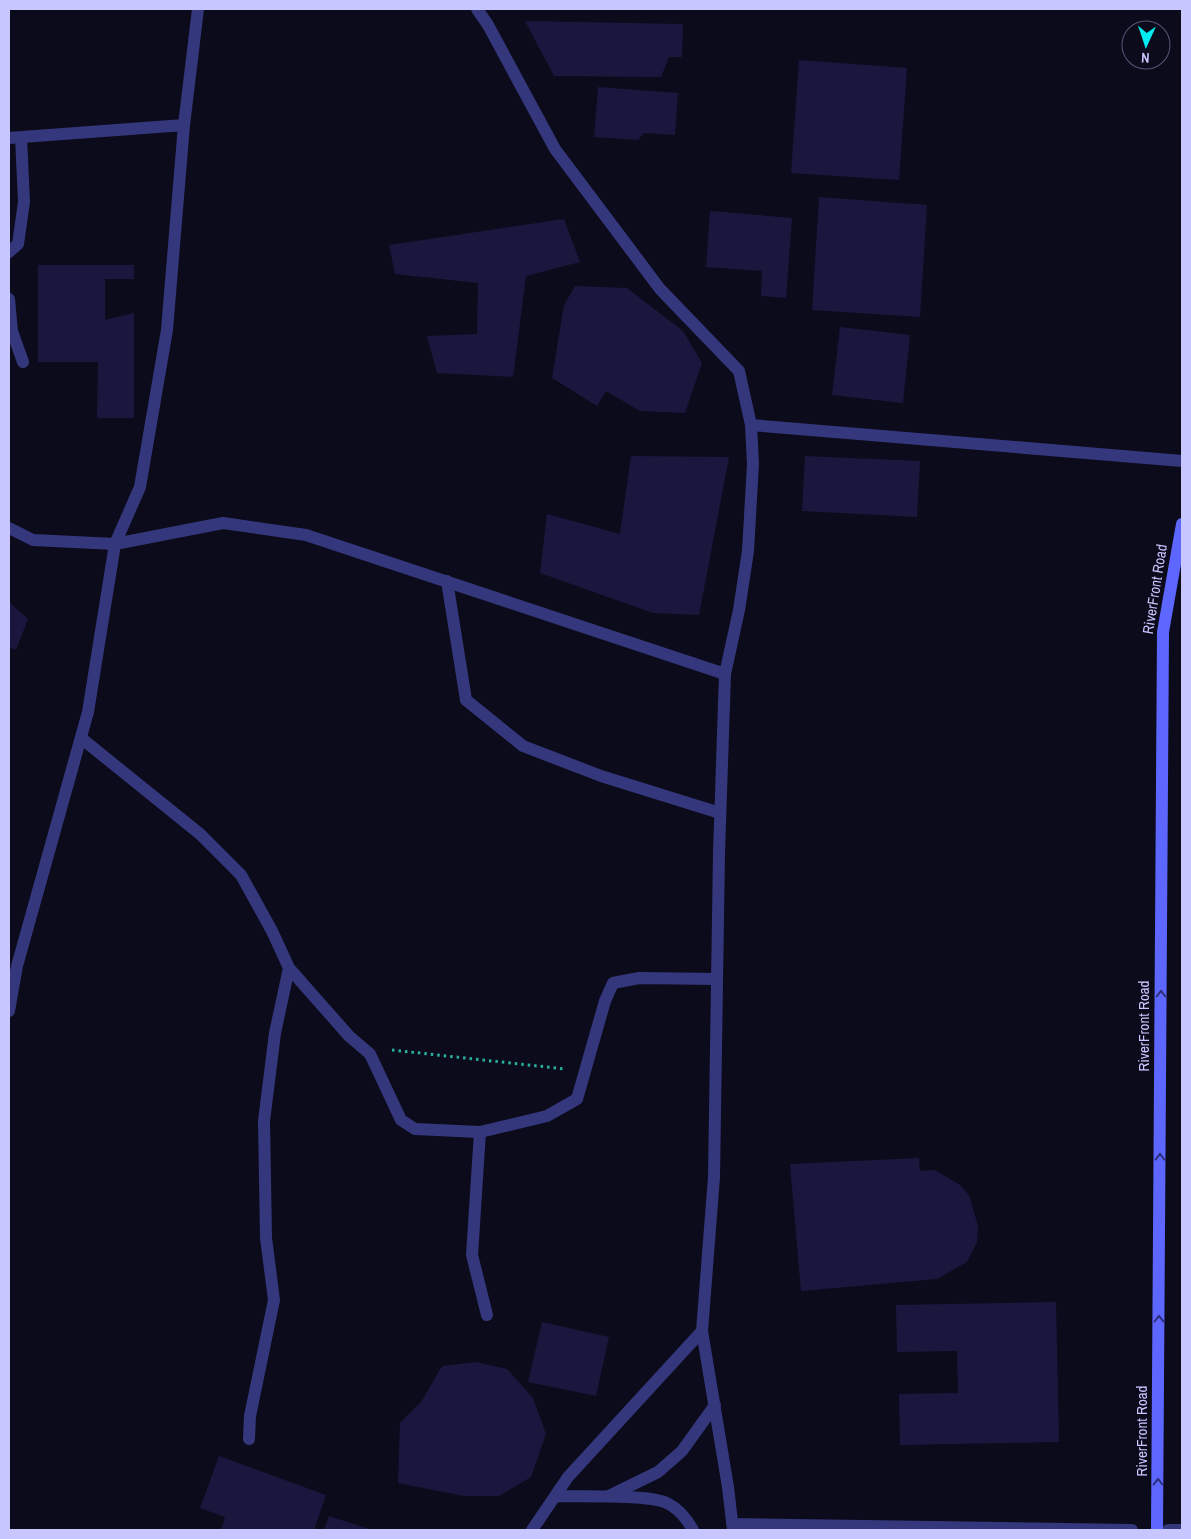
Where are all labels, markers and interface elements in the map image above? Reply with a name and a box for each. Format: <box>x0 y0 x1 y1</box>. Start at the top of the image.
north arrow <box>1121 20 1171 70</box>
text: N <box>1141 49 1150 67</box>
street label: RiverFront Road <box>1137 542 1172 635</box>
street label: RiverFront Road <box>1133 981 1154 1071</box>
one-way arrow <box>1156 990 1166 998</box>
one-way arrow <box>1155 1152 1165 1160</box>
one-way arrow <box>1154 1315 1164 1322</box>
street label: RiverFront Road <box>1131 1386 1152 1476</box>
one-way arrow <box>1153 1477 1163 1485</box>

